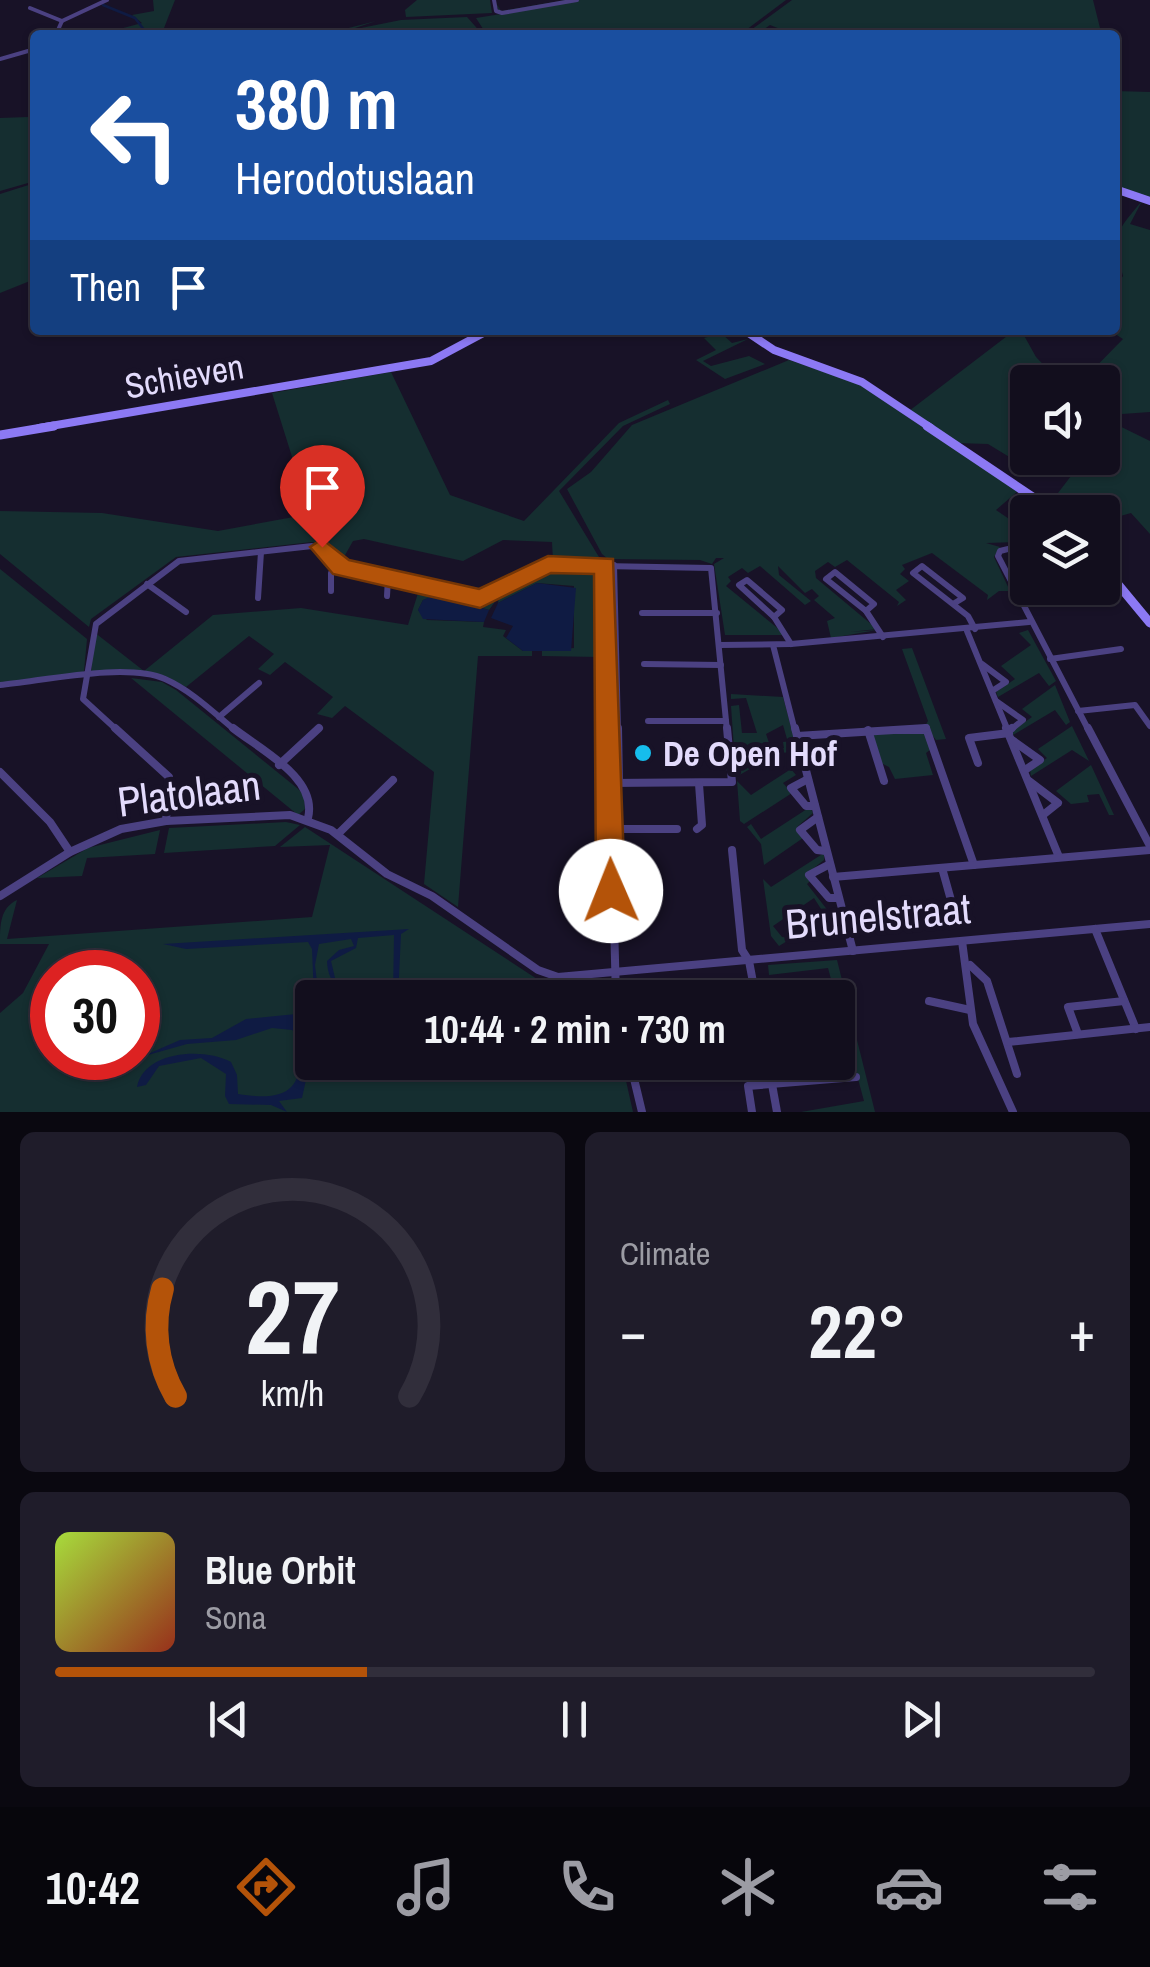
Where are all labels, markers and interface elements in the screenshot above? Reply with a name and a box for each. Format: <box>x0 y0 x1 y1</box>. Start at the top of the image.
text: 380 m <box>235 57 398 151</box>
icon: left <box>70 70 200 200</box>
text: Herodotuslaan <box>235 147 475 208</box>
icon: arrive <box>161 260 216 315</box>
text: Then <box>70 262 141 313</box>
street label: Schieven <box>121 342 247 410</box>
map controls <box>1010 365 1120 605</box>
button: sound <box>1010 365 1120 475</box>
pin <box>280 445 365 548</box>
icon: arrive <box>295 460 350 515</box>
button: layers <box>1010 495 1120 605</box>
place label: De Open Hof <box>663 730 837 777</box>
marker: De Open Hof <box>632 742 654 764</box>
street label: Platolaan <box>114 756 264 830</box>
position arrow <box>559 839 663 943</box>
street label: Brunelstraat <box>783 880 973 952</box>
speed limit sign: 30 <box>30 950 160 1080</box>
text: 10:44 · 2 min · 730 m <box>424 1004 726 1055</box>
text: Climate <box>620 1232 710 1275</box>
text: 27 <box>245 1246 340 1386</box>
text: 22° <box>808 1280 907 1381</box>
text: − <box>620 1294 646 1368</box>
text: + <box>1069 1294 1095 1368</box>
text: km/h <box>261 1369 324 1417</box>
text: Blue Orbit <box>205 1545 356 1596</box>
text: Sona <box>205 1596 266 1639</box>
icon: previous <box>201 1692 256 1747</box>
icon: pause <box>547 1692 602 1747</box>
icon: next <box>894 1692 949 1747</box>
icon: directions <box>231 1852 301 1922</box>
icon: music <box>391 1852 461 1922</box>
icon: phone <box>552 1852 622 1922</box>
icon: climate <box>713 1852 783 1922</box>
icon: car <box>874 1852 944 1922</box>
icon: filters <box>1035 1852 1105 1922</box>
text: 10:42 <box>45 1857 140 1918</box>

